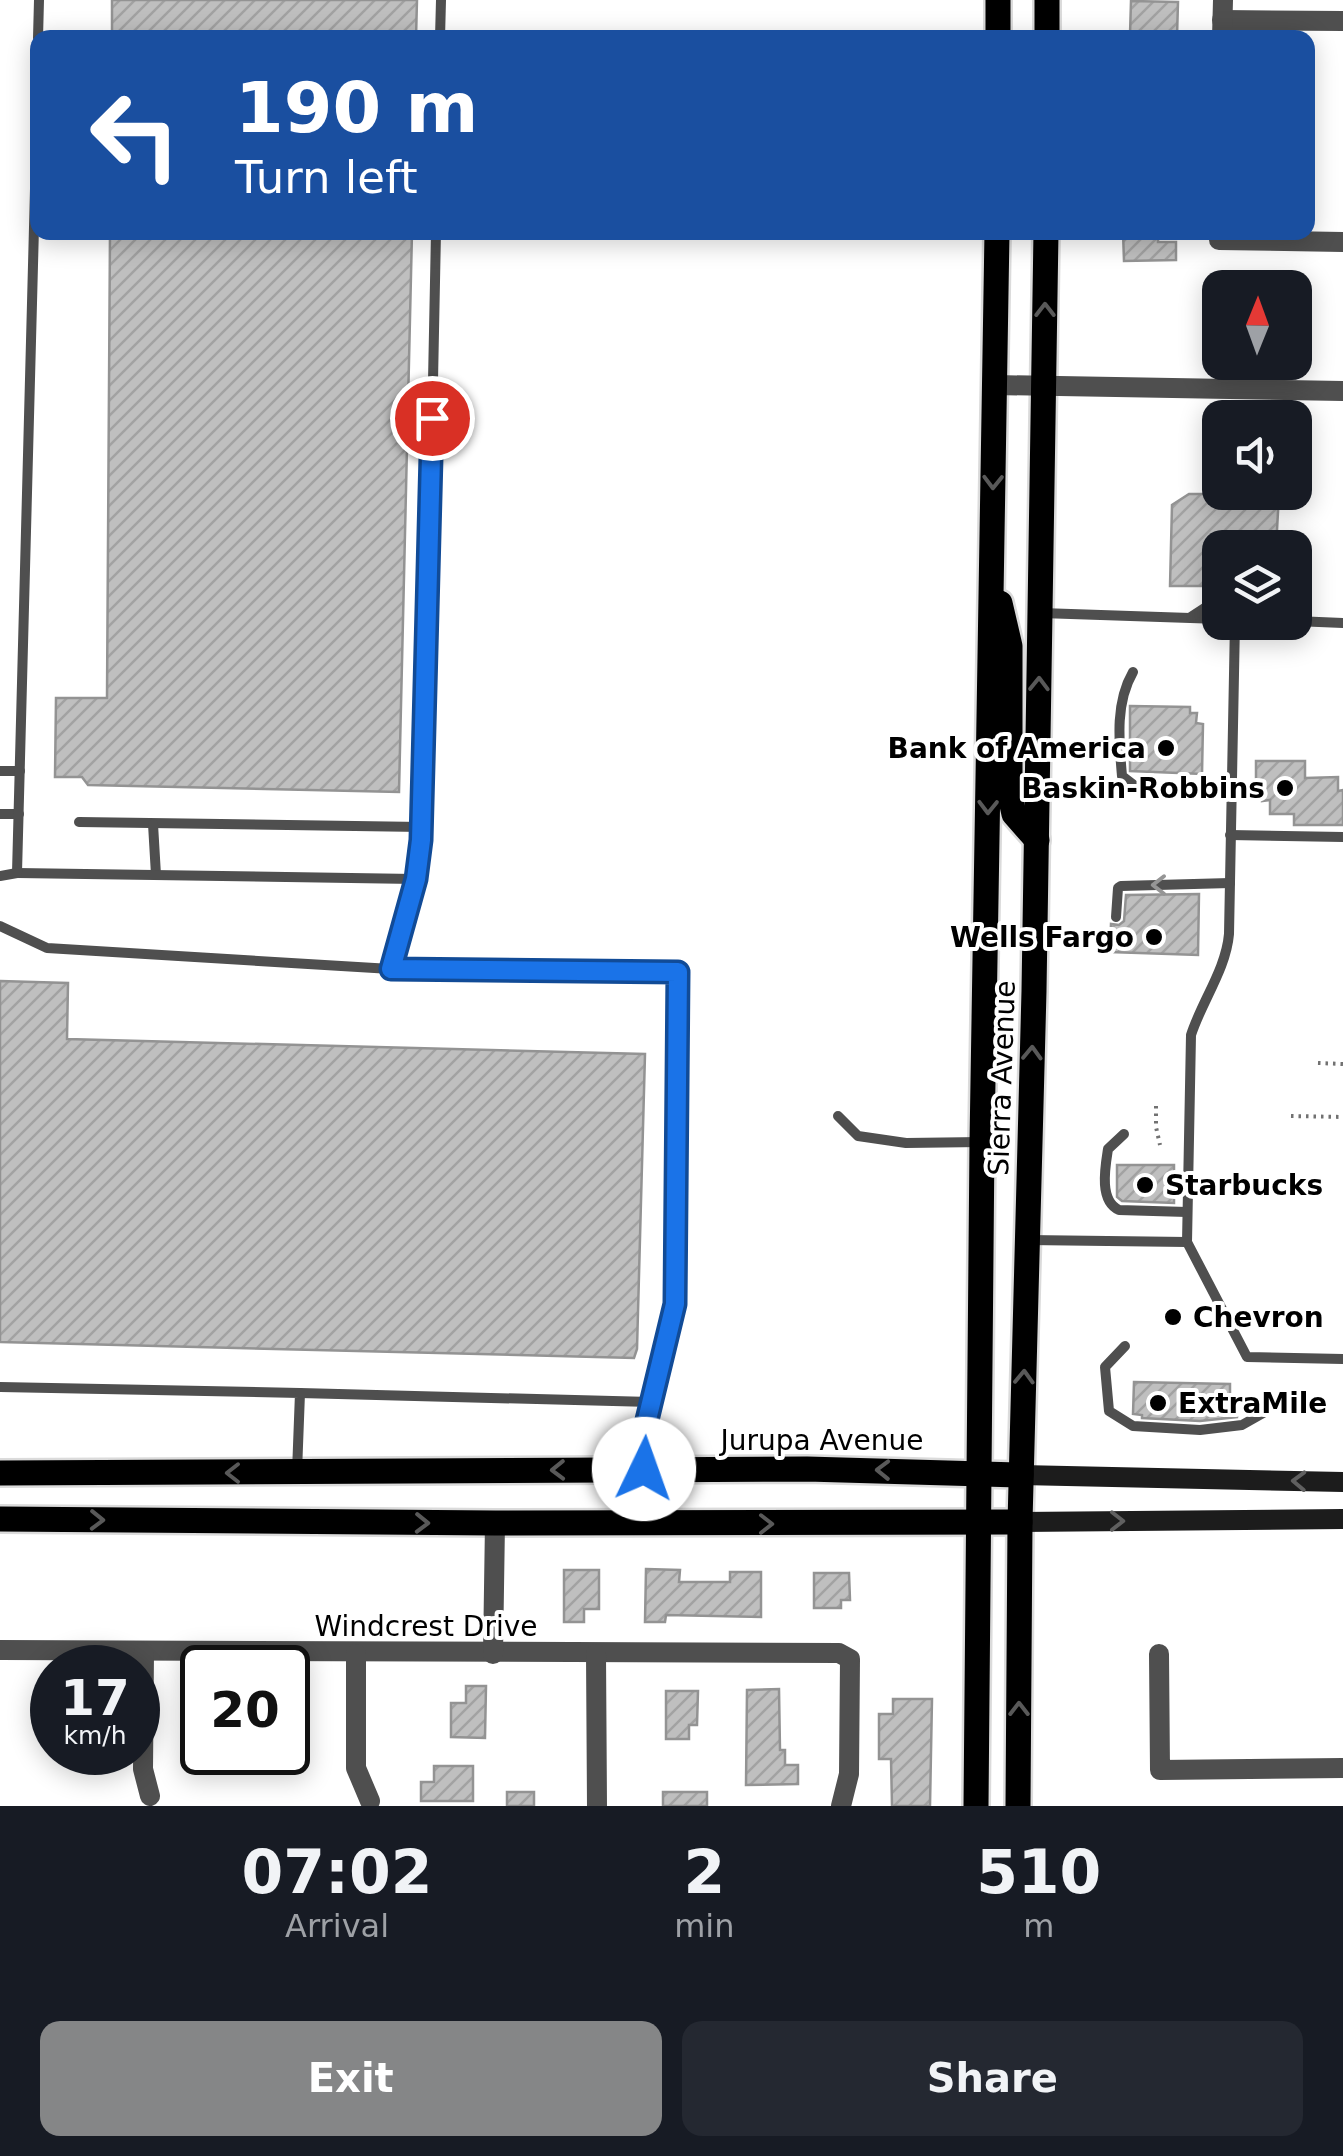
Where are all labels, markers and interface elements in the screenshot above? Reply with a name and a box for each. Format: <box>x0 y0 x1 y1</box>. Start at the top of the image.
text: 190 m <box>235 67 478 149</box>
icon: left <box>70 70 200 200</box>
text: Turn left <box>235 151 418 204</box>
north arrow <box>1202 270 1312 380</box>
map controls <box>1202 270 1312 640</box>
one-way arrow <box>1034 301 1056 316</box>
pin <box>390 376 475 461</box>
icon: arrive <box>405 391 460 446</box>
button: sound <box>1202 400 1312 510</box>
one-way arrow <box>983 475 1004 491</box>
button: layers <box>1202 530 1312 640</box>
one-way arrow <box>1028 675 1050 690</box>
place label: Bank of America <box>888 732 1146 765</box>
marker: Bank of America <box>1155 737 1177 759</box>
place label: Baskin-Robbins <box>1021 772 1265 805</box>
marker: Baskin-Robbins <box>1274 777 1296 799</box>
one-way arrow <box>978 800 999 816</box>
one-way arrow <box>1151 874 1166 896</box>
place label: Wells Fargo <box>950 921 1134 954</box>
marker: Wells Fargo <box>1143 926 1165 948</box>
street label: Sierra Avenue <box>982 980 1022 1176</box>
one-way arrow <box>1022 1044 1043 1060</box>
place label: Starbucks <box>1165 1169 1323 1202</box>
marker: Starbucks <box>1134 1174 1156 1196</box>
place label: Chevron <box>1193 1301 1324 1334</box>
marker: Chevron <box>1162 1306 1184 1328</box>
one-way arrow <box>1013 1369 1034 1385</box>
place label: ExtraMile <box>1178 1387 1327 1420</box>
marker: ExtraMile <box>1147 1392 1169 1414</box>
position arrow <box>592 1417 696 1521</box>
street label: Jurupa Avenue <box>718 1424 924 1457</box>
one-way arrow <box>549 1459 564 1481</box>
one-way arrow <box>874 1459 890 1481</box>
one-way arrow <box>224 1462 240 1484</box>
one-way arrow <box>1290 1471 1306 1492</box>
one-way arrow <box>90 1509 106 1531</box>
one-way arrow <box>1110 1510 1126 1532</box>
one-way arrow <box>415 1512 431 1533</box>
one-way arrow <box>760 1513 775 1535</box>
street label: Windcrest Drive <box>314 1610 538 1643</box>
speed limit sign: 20 <box>180 1645 310 1775</box>
text: 17 <box>60 1669 130 1727</box>
one-way arrow <box>1008 1700 1030 1716</box>
text: km/h <box>63 1721 127 1750</box>
text: 07:02 <box>242 1837 433 1907</box>
text: 2 <box>683 1837 725 1907</box>
text: 510 <box>976 1837 1101 1907</box>
text: Arrival <box>285 1907 389 1945</box>
text: min <box>674 1907 735 1945</box>
text: m <box>1023 1907 1054 1945</box>
button: Exit <box>40 2021 662 2136</box>
button: Share <box>682 2021 1303 2136</box>

